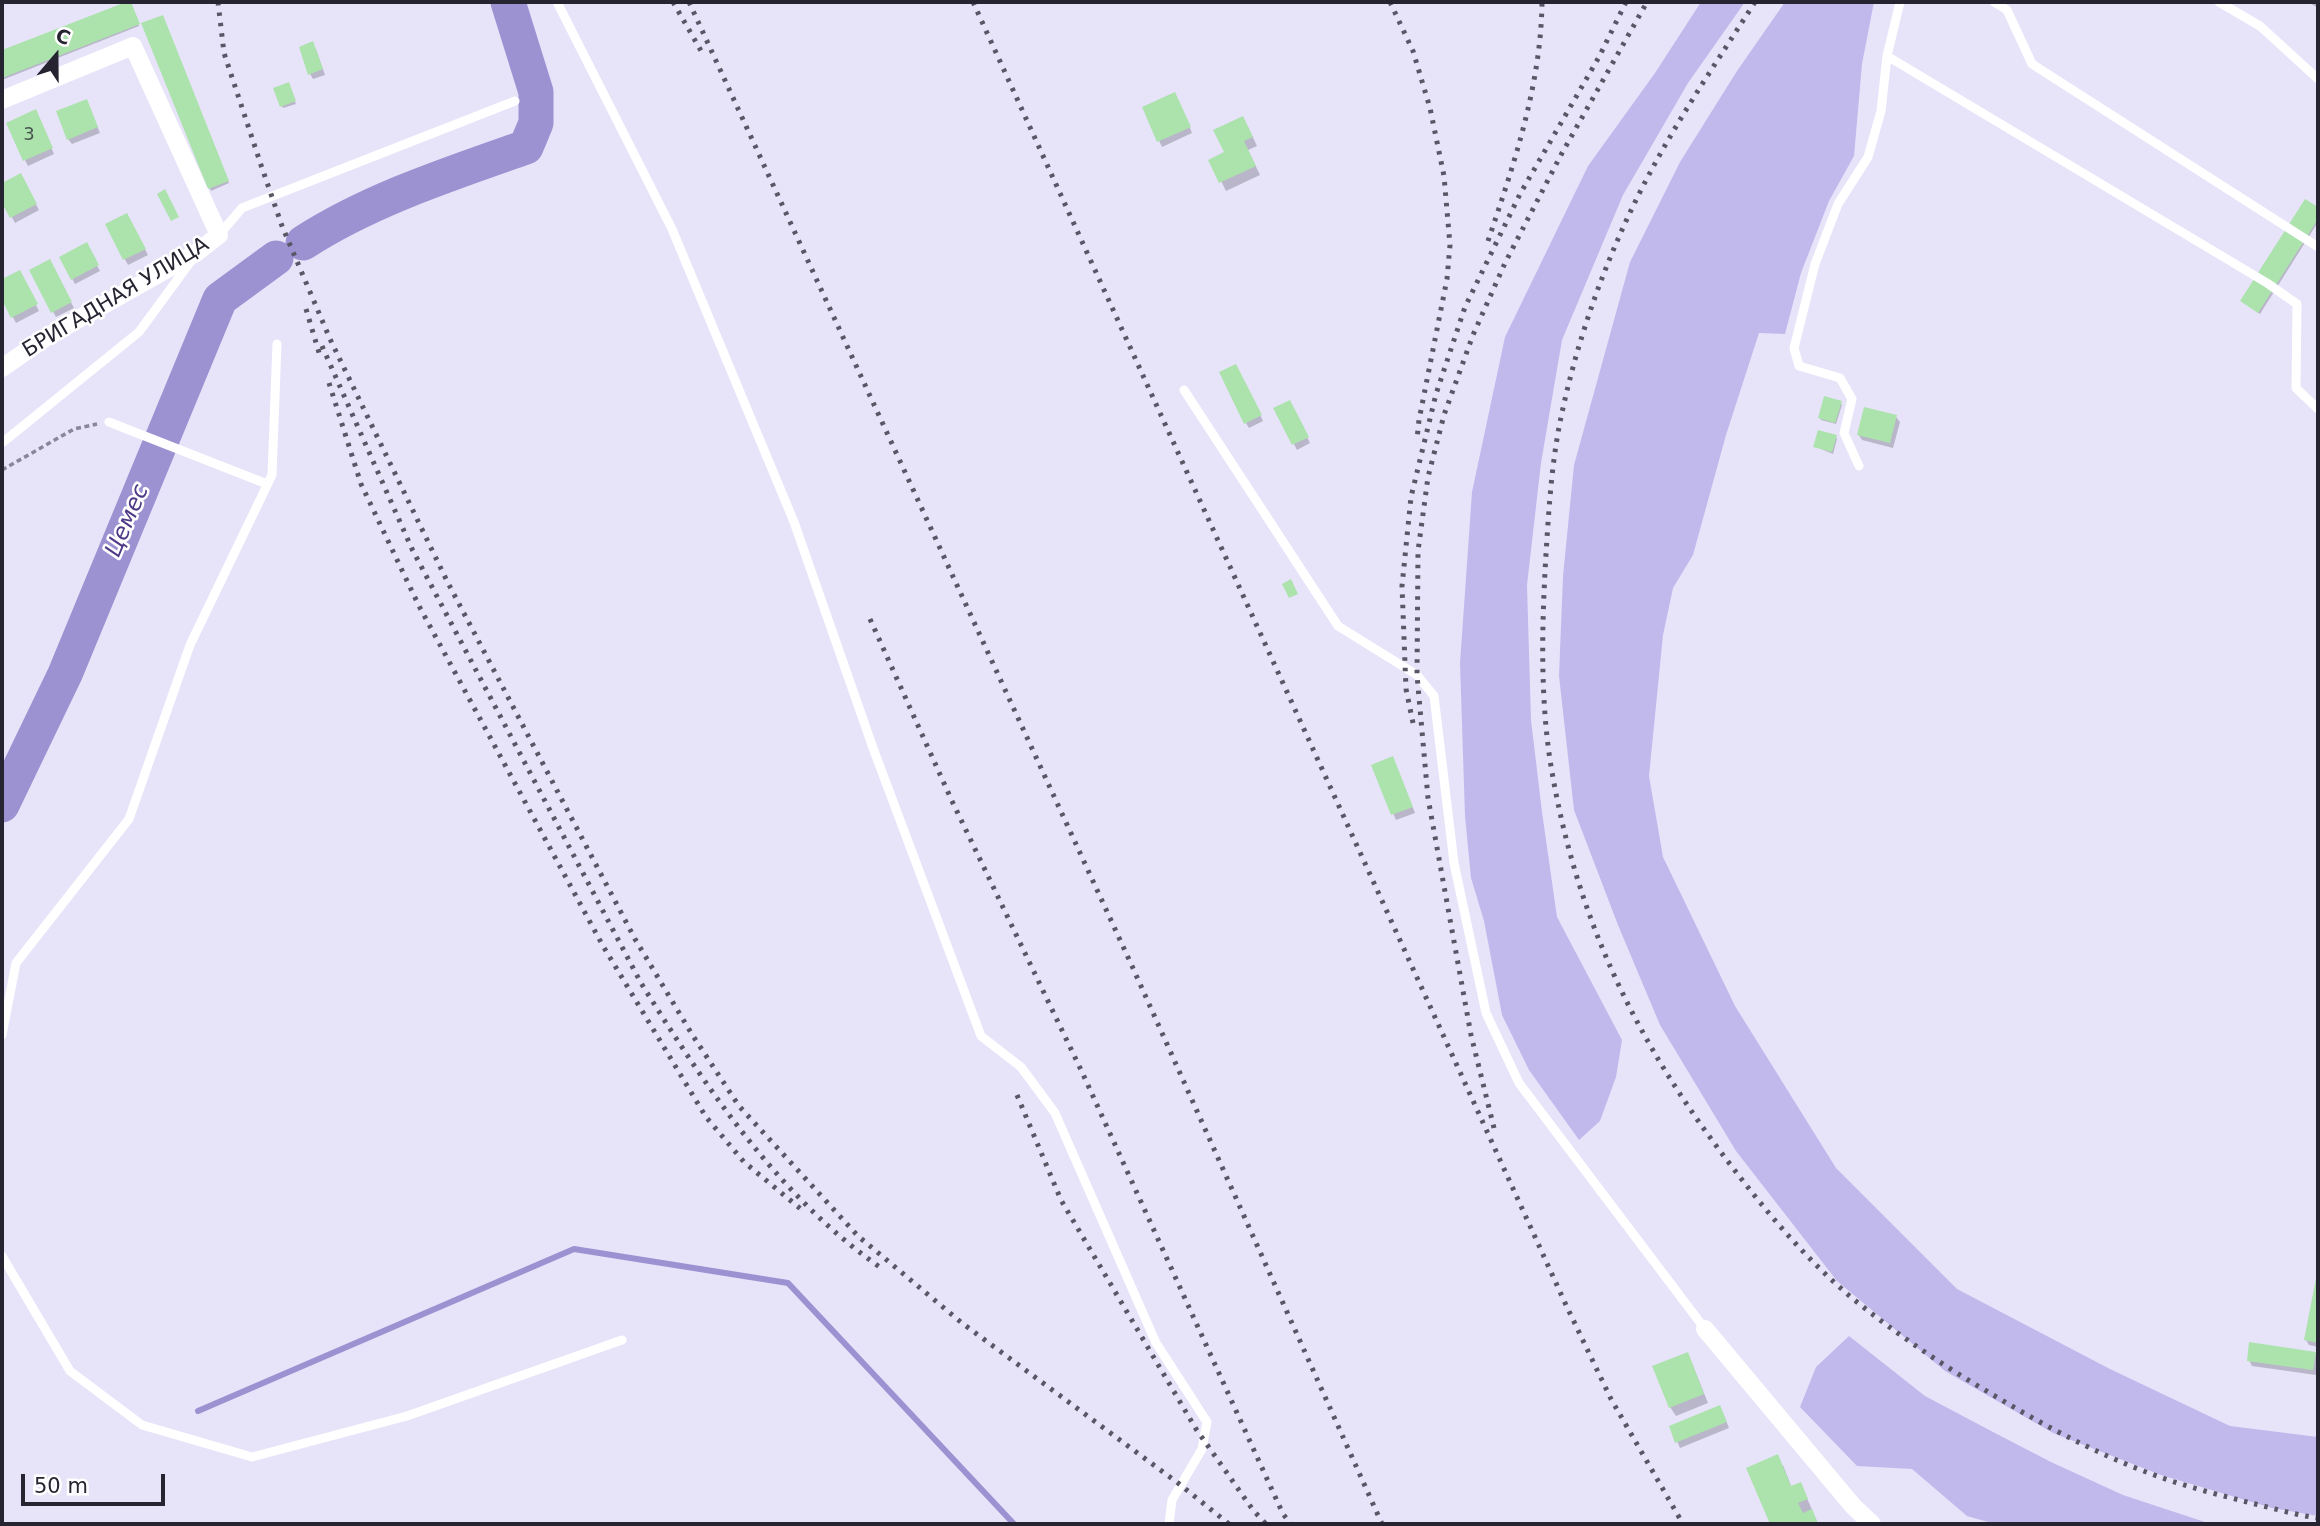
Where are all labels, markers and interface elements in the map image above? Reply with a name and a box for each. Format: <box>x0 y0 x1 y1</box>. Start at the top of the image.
north arrow <box>21 21 91 91</box>
text: С <box>53 24 73 49</box>
house number: 3 <box>23 124 35 146</box>
street label: БРИГАДНАЯ УЛИЦА <box>18 232 214 364</box>
water label: Цемес <box>100 481 156 561</box>
scale bar <box>24 1460 168 1504</box>
text: 50 m <box>34 1474 88 1498</box>

